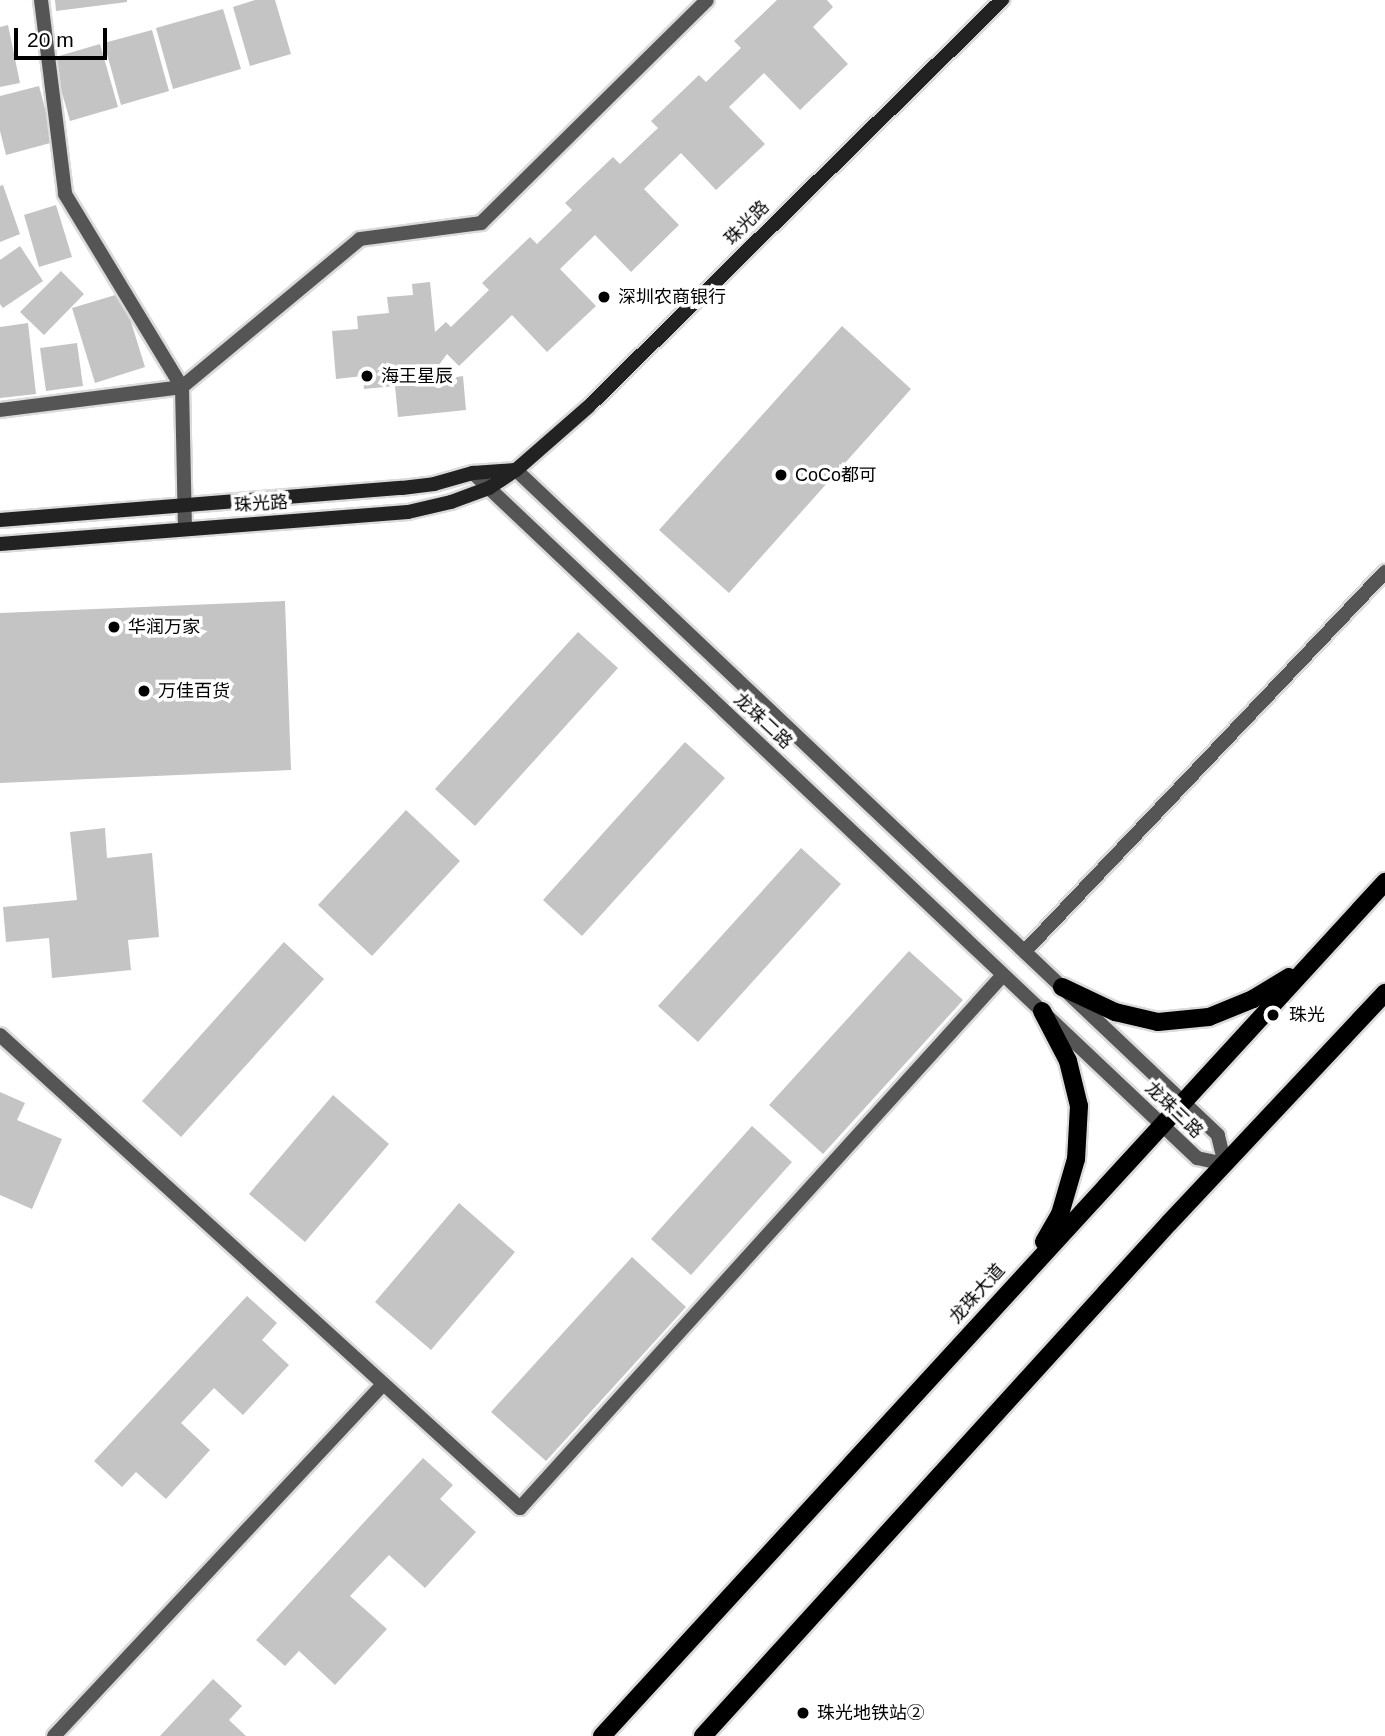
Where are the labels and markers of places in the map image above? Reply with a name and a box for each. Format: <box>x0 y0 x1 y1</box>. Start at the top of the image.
place label: 深圳农商银行 <box>618 286 726 308</box>
marker: 深圳农商银行 <box>596 289 612 305</box>
place label: 海王星辰 <box>381 365 453 387</box>
marker: 海王星辰 <box>359 368 375 384</box>
place label: CoCo都可 <box>795 464 877 486</box>
marker: CoCo都可 <box>773 467 789 483</box>
place label: 华润万家 <box>128 616 200 638</box>
marker: 华润万家 <box>106 619 122 635</box>
place label: 万佳百货 <box>158 680 230 702</box>
marker: 万佳百货 <box>136 683 152 699</box>
place label: 珠光 <box>1289 1004 1325 1026</box>
marker: 珠光 <box>1263 1005 1283 1025</box>
place label: 珠光地铁站② <box>817 1702 925 1724</box>
marker: 珠光地铁站② <box>795 1705 811 1721</box>

